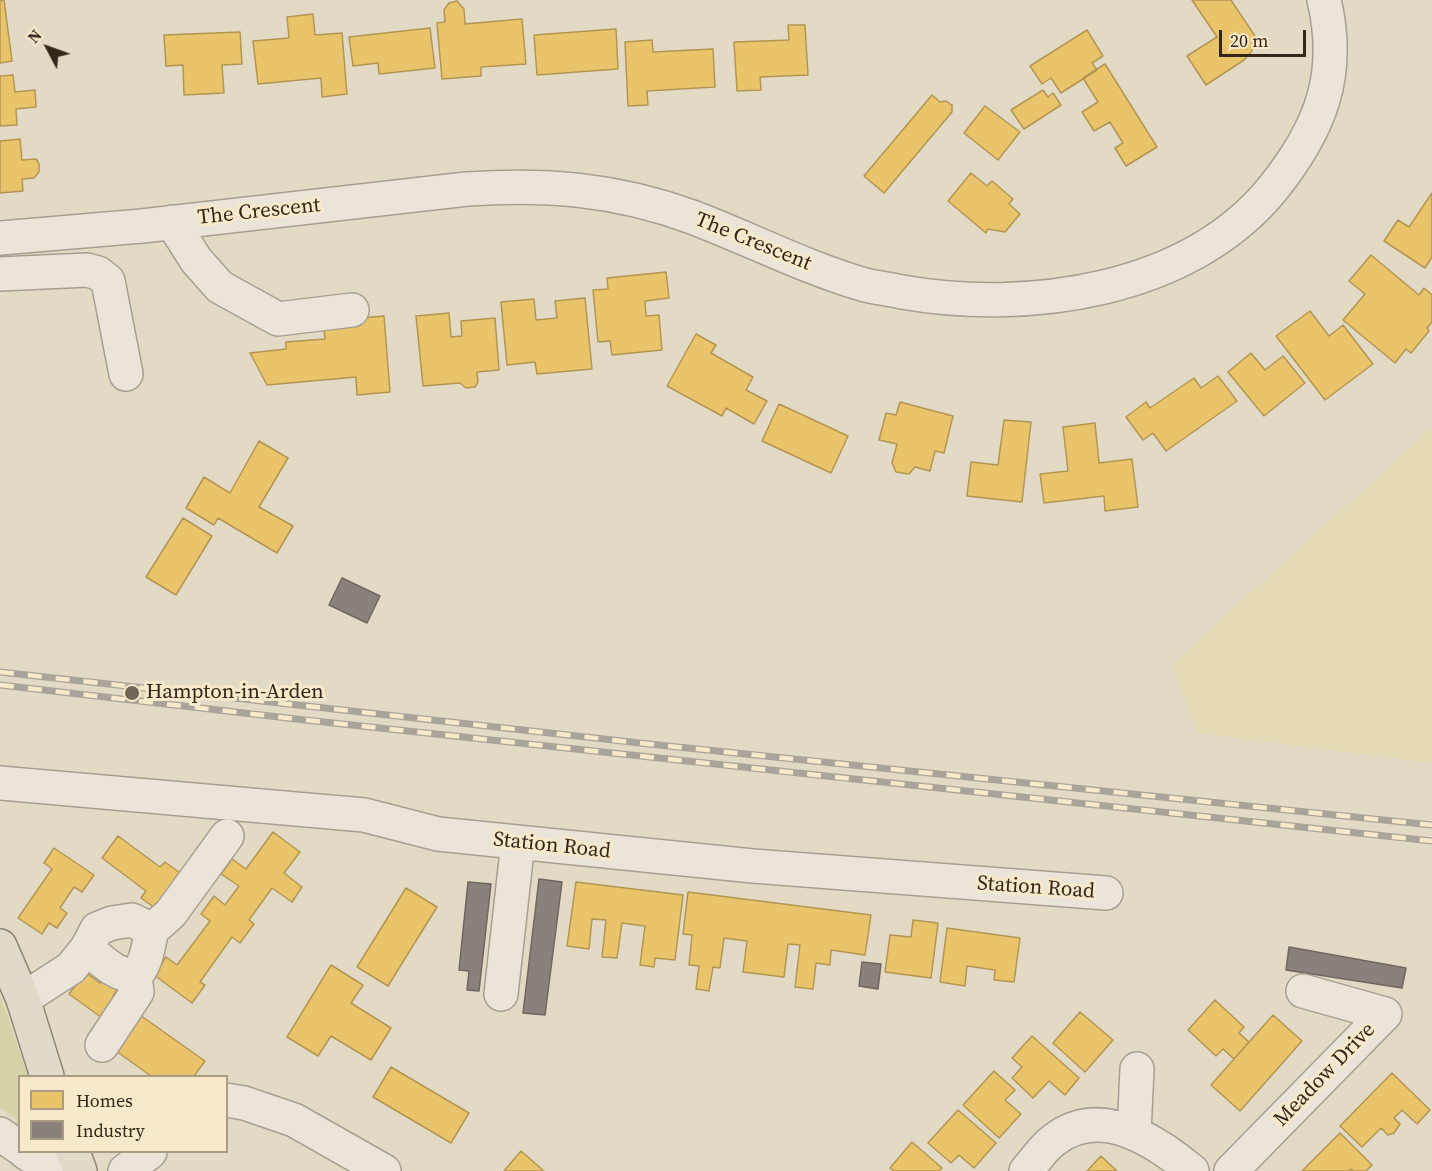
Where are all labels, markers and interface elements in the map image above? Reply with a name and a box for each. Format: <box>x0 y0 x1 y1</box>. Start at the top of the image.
north arrow <box>18 18 78 78</box>
scale bar <box>1222 18 1309 56</box>
text: N <box>22 25 47 48</box>
text: 20 m <box>1230 28 1268 53</box>
street label: The Crescent <box>196 193 322 231</box>
street label: The Crescent <box>691 207 815 277</box>
place label: Hampton-in-Arden <box>146 680 324 706</box>
marker: Hampton-in-Arden <box>123 684 141 702</box>
street label: Station Road <box>492 827 612 865</box>
street label: Station Road <box>976 871 1096 905</box>
street label: Meadow Drive <box>1269 1018 1381 1132</box>
legend <box>18 1075 228 1153</box>
text: Homes <box>76 1088 133 1113</box>
text: Industry <box>76 1118 145 1143</box>

